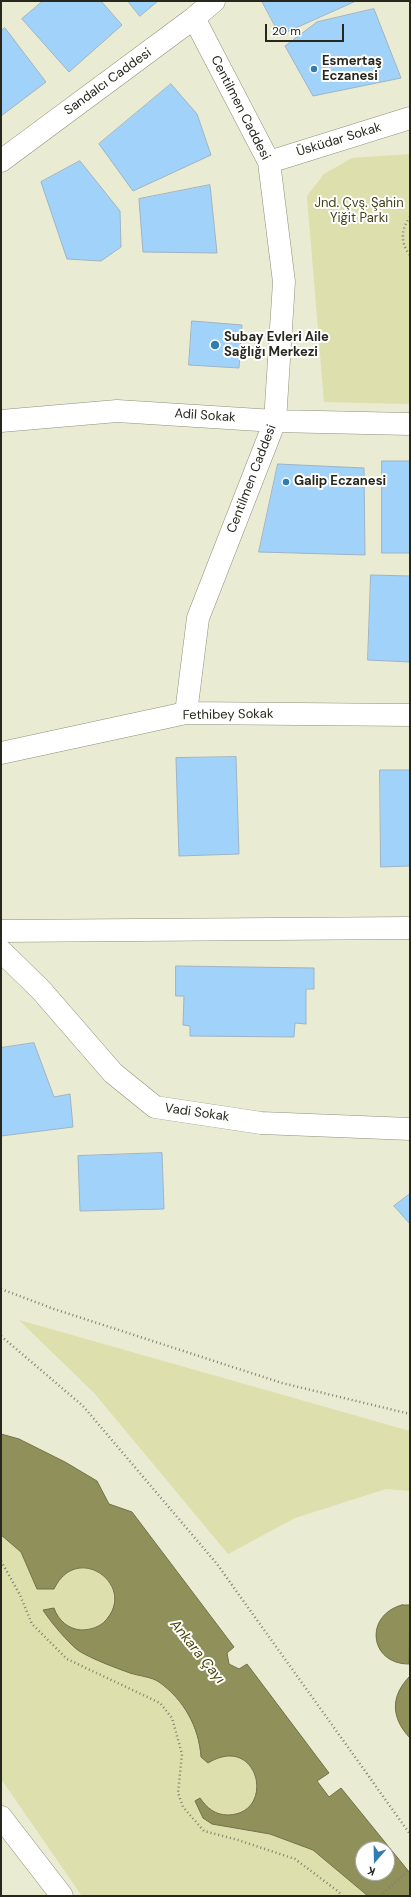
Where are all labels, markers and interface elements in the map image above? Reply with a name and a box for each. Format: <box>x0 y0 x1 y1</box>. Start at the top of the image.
scale bar <box>267 16 346 42</box>
text: 20 m <box>272 23 301 39</box>
street label: Sandalcı Caddesi <box>61 45 155 119</box>
street label: Centilmen Caddesi <box>207 53 273 163</box>
place label: Esmertaş Eczanesi <box>322 54 382 85</box>
marker: Esmertaş Eczanesi <box>309 64 319 74</box>
street label: Üsküdar Sokak <box>295 120 383 160</box>
park label: Jnd. Çvş. Şahin Yiğit Parkı <box>314 196 404 227</box>
place label: Subay Evleri Aile Sağlığı Merkezi <box>224 330 329 361</box>
marker: Subay Evleri Aile Sağlığı Merkezi <box>209 339 221 351</box>
street label: Adil Sokak <box>174 406 236 426</box>
street label: Centilmen Caddesi <box>224 423 280 535</box>
place label: Galip Eczanesi <box>294 474 386 490</box>
marker: Galip Eczanesi <box>281 477 291 487</box>
street label: Fethibey Sokak <box>182 706 274 724</box>
street label: Vadi Sokak <box>164 1101 230 1125</box>
water label: Ankara Çayı <box>166 1617 228 1687</box>
north arrow <box>355 1841 395 1881</box>
text: K <box>365 1864 377 1879</box>

